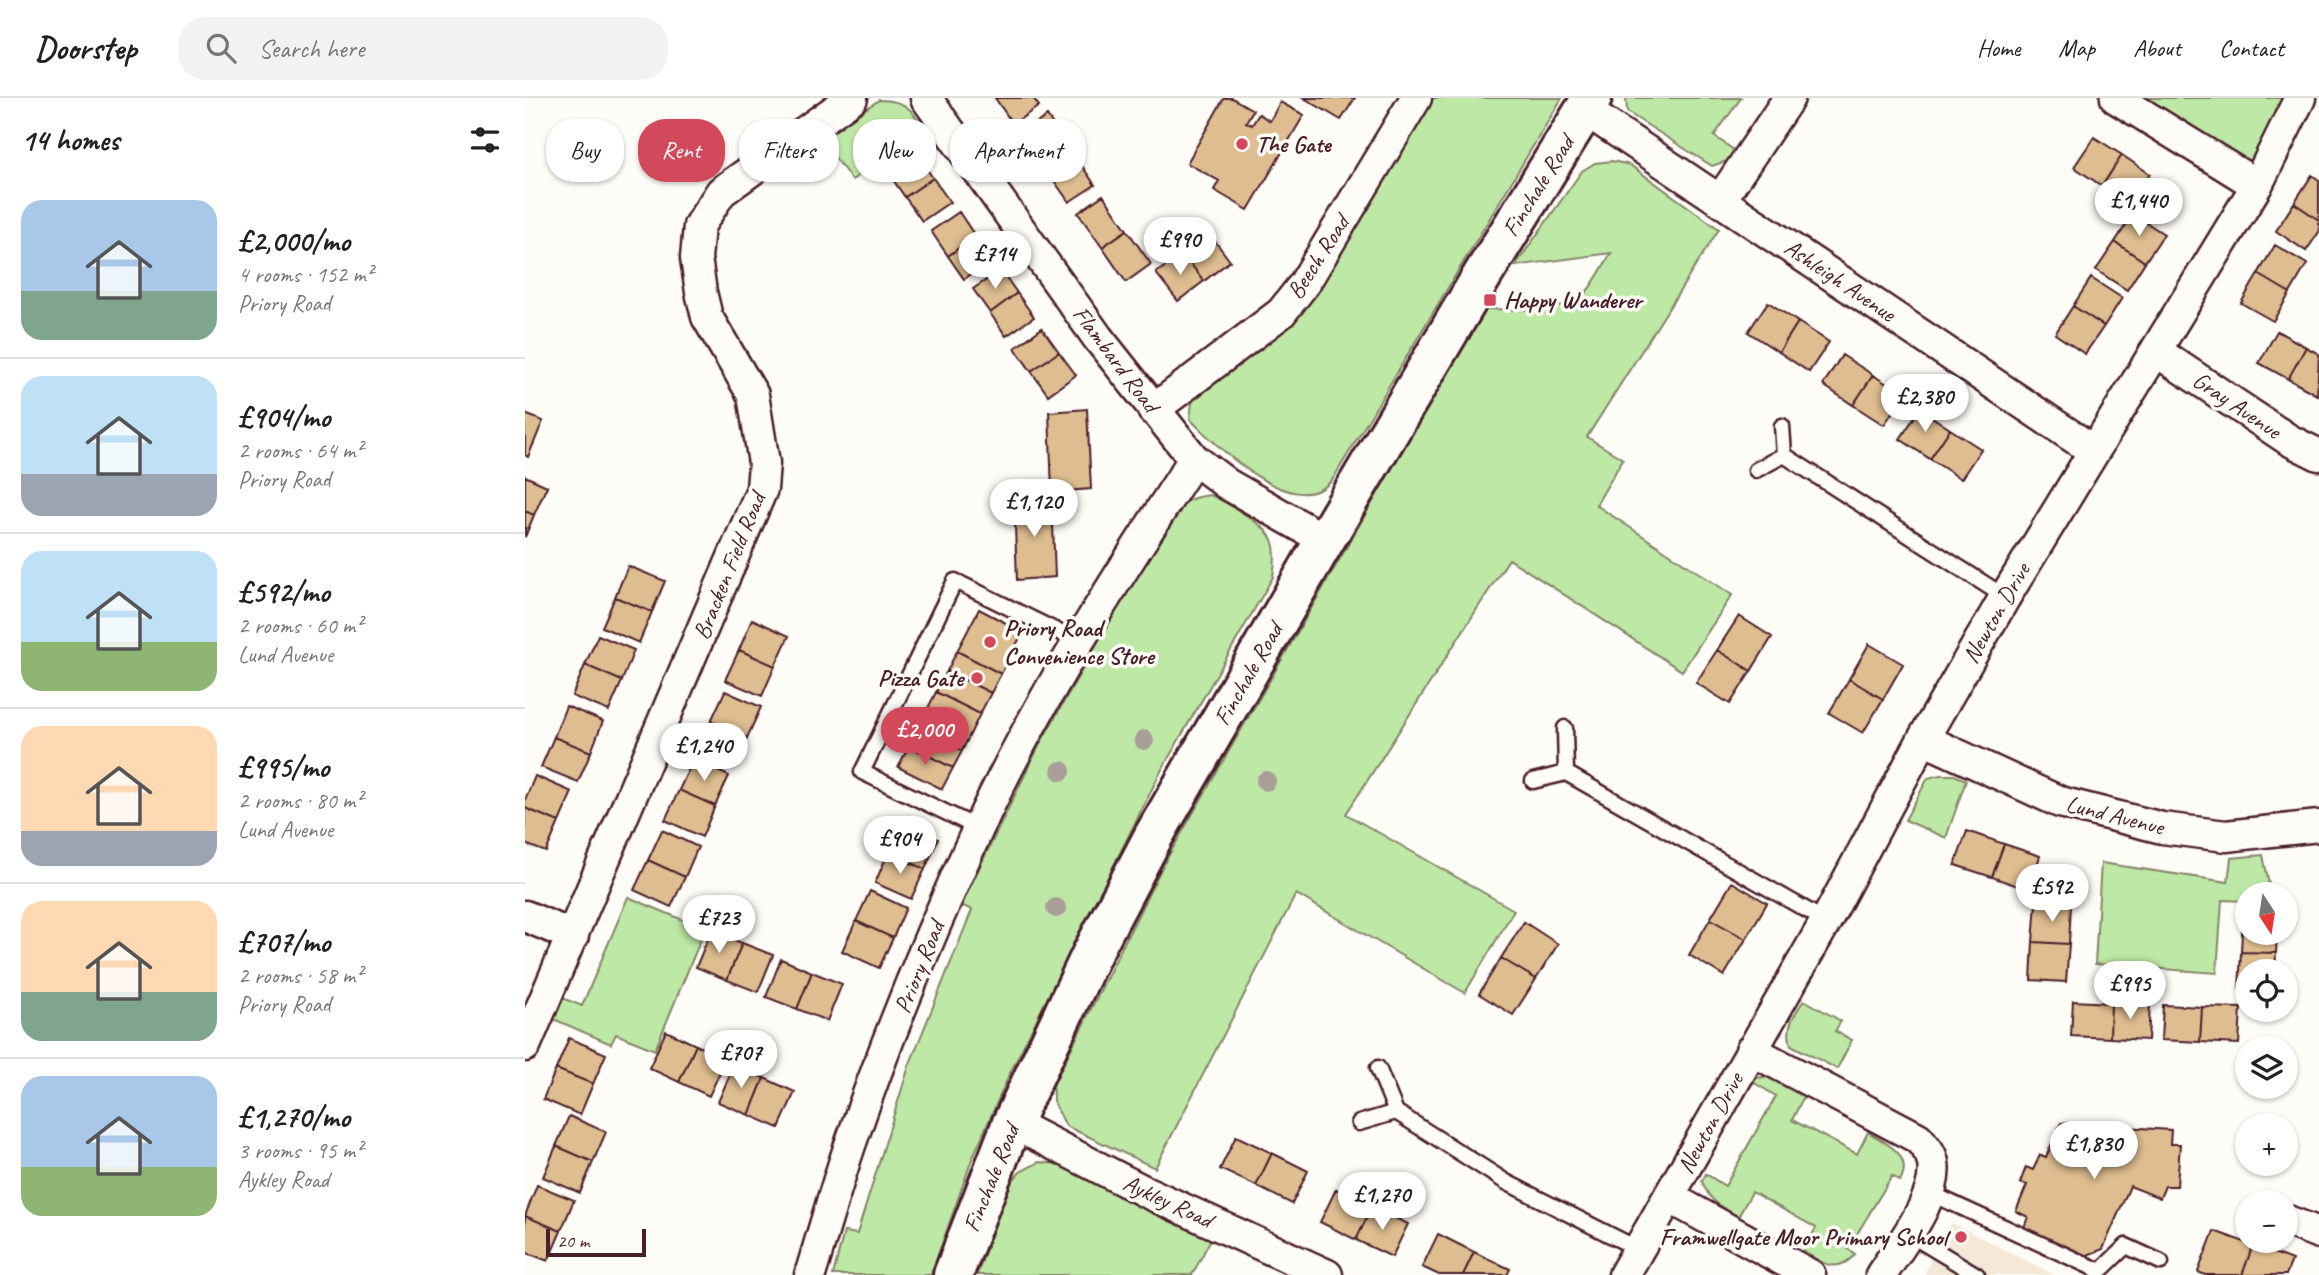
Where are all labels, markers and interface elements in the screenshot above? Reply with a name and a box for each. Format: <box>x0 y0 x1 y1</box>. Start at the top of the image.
search box <box>178 17 668 80</box>
text: Doorstep <box>35 27 136 69</box>
icon: search <box>202 29 240 67</box>
text: Search here <box>258 32 364 65</box>
text: Home <box>1977 33 2020 63</box>
text: Map <box>2058 33 2095 63</box>
text: About <box>2133 33 2181 63</box>
text: Contact <box>2219 33 2284 63</box>
chip: Buy <box>546 119 624 182</box>
chip: Rent <box>638 119 725 182</box>
chip: Filters <box>739 119 839 182</box>
chip: New <box>853 119 936 182</box>
chip: Apartment <box>950 119 1086 182</box>
text: 14 homes <box>21 121 119 159</box>
icon: filters <box>466 121 504 159</box>
street label: Finchale Road <box>1495 127 1583 242</box>
place label: The Gate <box>1256 129 1333 159</box>
marker: The Gate <box>1234 136 1250 152</box>
pin: £1,440 <box>2082 178 2196 238</box>
text: £1,440 <box>2111 186 2167 215</box>
street label: Beech Road <box>1280 207 1358 304</box>
pin: £990 <box>1139 218 1221 277</box>
text: £2,000/mo <box>238 222 350 260</box>
text: £990 <box>1160 225 1200 254</box>
icon: home <box>77 228 161 312</box>
pin: £714 <box>954 232 1036 291</box>
street label: Ashleigh Avenue <box>1779 232 1903 329</box>
text: £714 <box>974 239 1016 268</box>
text: 4 rooms · 152 m² <box>238 260 373 289</box>
place label: Happy Wanderer <box>1504 285 1644 315</box>
text: Priory Road <box>238 289 331 318</box>
marker: Happy Wanderer <box>1482 292 1498 308</box>
street label: Flambard Road <box>1066 300 1168 421</box>
street label: Gray Avenue <box>2187 365 2289 447</box>
pin: £2,380 <box>1868 374 1982 434</box>
text: £2,380 <box>1897 382 1953 411</box>
text: £904/mo <box>238 398 330 436</box>
icon: home <box>77 404 161 488</box>
text: 2 rooms · 64 m² <box>238 436 362 465</box>
text: Priory Road <box>238 465 331 494</box>
pin: £1,120 <box>977 480 1091 539</box>
street label: Bracken Field Road <box>686 485 773 644</box>
text: £1,120 <box>1006 487 1062 516</box>
street label: Newton Drive <box>1955 556 2038 668</box>
text: £592/mo <box>238 573 330 611</box>
icon: home <box>77 579 161 663</box>
text: 2 rooms · 60 m² <box>238 611 362 640</box>
place label: Priory Road Convenience Store <box>1004 613 1155 671</box>
street label: Finchale Road <box>1207 614 1291 731</box>
marker: Priory Road Convenience Store <box>982 634 998 650</box>
text: Lund Avenue <box>238 640 333 669</box>
place label: Pizza Gate <box>878 663 965 693</box>
marker: Pizza Gate <box>969 670 985 686</box>
pin: £2,000 <box>868 708 982 767</box>
text: £2,000 <box>897 715 953 744</box>
pin: £1,240 <box>647 724 761 783</box>
text: £1,240 <box>676 731 732 760</box>
text: £995/mo <box>238 748 329 786</box>
icon: home <box>77 754 161 838</box>
text: 2 rooms · 80 m² <box>238 786 362 815</box>
street label: Lund Avenue <box>2063 788 2169 842</box>
text: Lund Avenue <box>238 815 333 844</box>
pin: £904 <box>859 816 941 876</box>
text: £904 <box>879 824 921 853</box>
pin: £592 <box>2011 864 2093 924</box>
text: £592 <box>2032 872 2072 901</box>
north arrow <box>2235 882 2298 945</box>
map controls <box>2235 882 2298 1253</box>
pin: £723 <box>678 896 760 955</box>
text: £723 <box>698 903 740 932</box>
street label: Priory Road <box>887 913 952 1017</box>
text: £707/mo <box>238 923 330 961</box>
icon: home <box>77 929 161 1013</box>
button: locate <box>2235 959 2298 1022</box>
text: 2 rooms · 58 m² <box>238 961 362 990</box>
pin: £995 <box>2089 962 2171 1021</box>
text: £995 <box>2110 969 2150 998</box>
text: Priory Road <box>238 990 331 1019</box>
pin: £707 <box>700 1030 782 1090</box>
button: layers <box>2235 1036 2298 1099</box>
text: £707 <box>720 1038 762 1067</box>
street label: Newton Drive <box>1670 1065 1751 1179</box>
text: £1,270/mo <box>238 1098 350 1136</box>
icon: home <box>77 1104 161 1188</box>
button: + <box>2235 1113 2298 1176</box>
street label: Finchale Road <box>956 1117 1027 1236</box>
pin: £1,830 <box>2037 1122 2151 1181</box>
text: £1,830 <box>2066 1129 2122 1158</box>
text: 3 rooms · 95 m² <box>238 1136 362 1165</box>
text: Aykley Road <box>238 1165 329 1194</box>
street label: Aykley Road <box>1119 1167 1221 1236</box>
pin: £1,270 <box>1325 1172 1439 1232</box>
text: £1,270 <box>1354 1180 1410 1209</box>
button: − <box>2235 1190 2298 1253</box>
place label: Framwellgate Moor Primary School <box>1660 1222 1952 1252</box>
scale bar <box>546 1226 646 1258</box>
text: 20 m <box>557 1229 589 1253</box>
marker: Framwellgate Moor Primary School <box>1953 1229 1969 1245</box>

